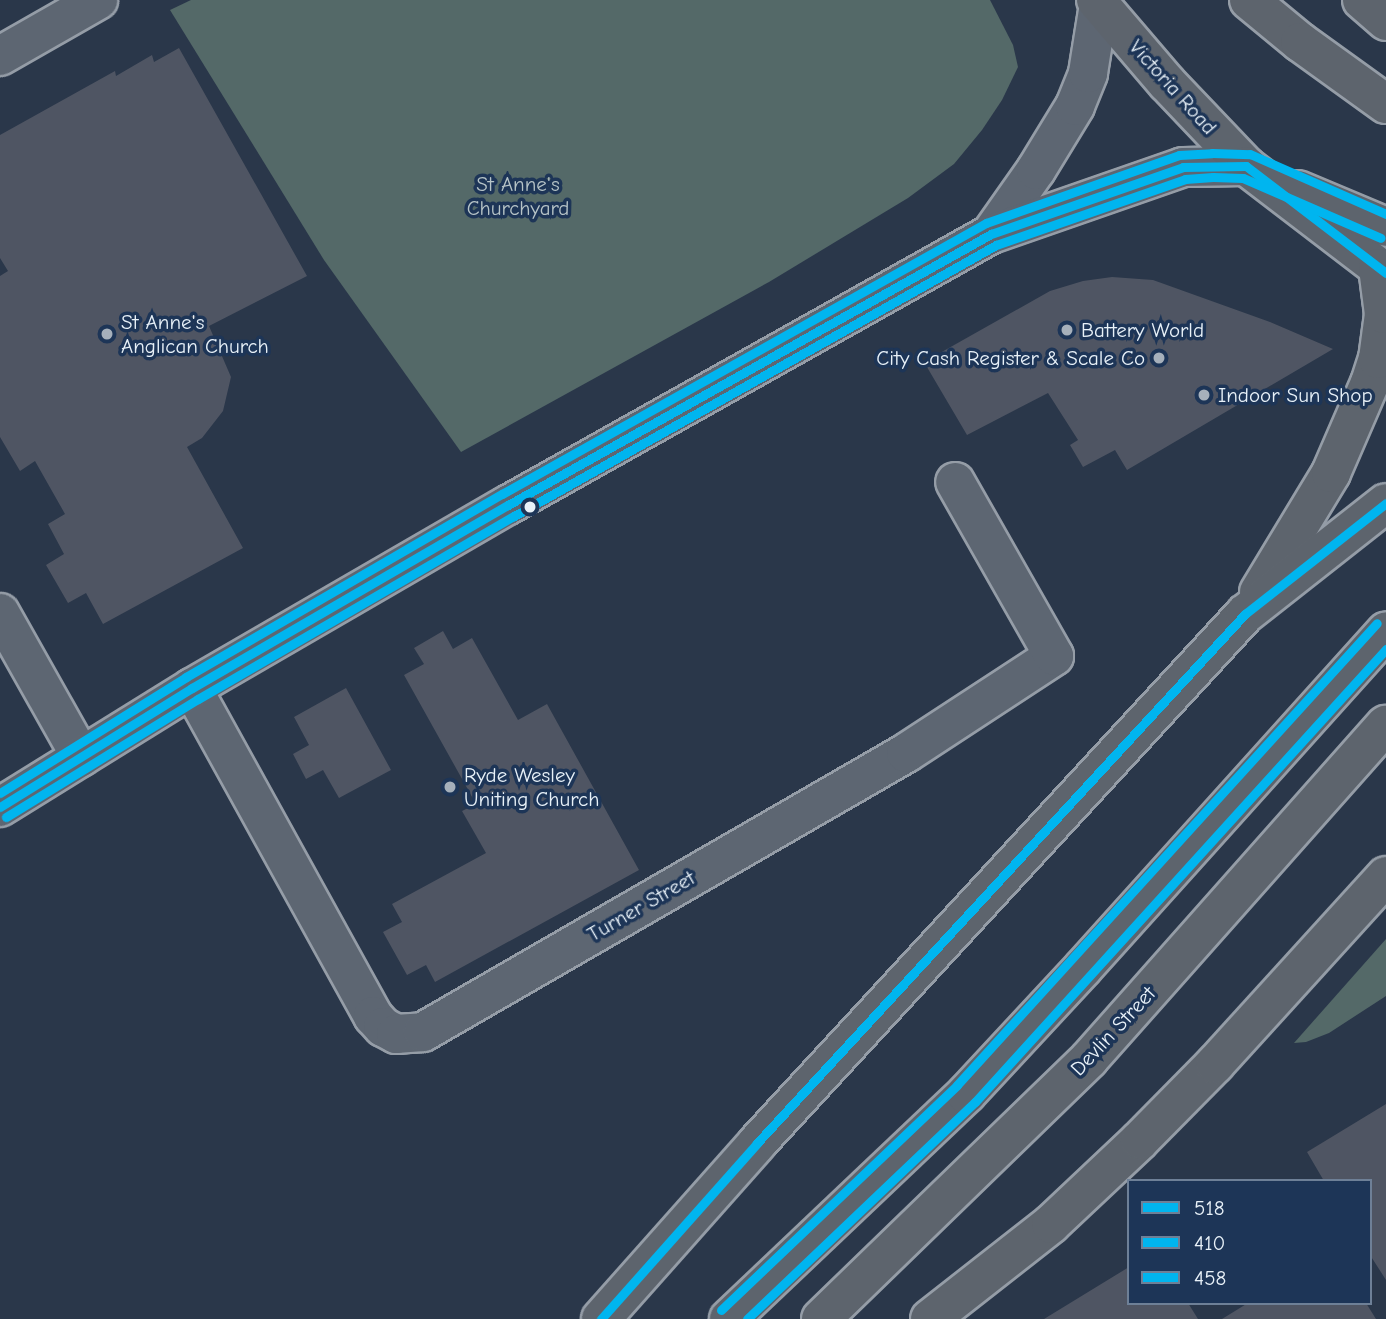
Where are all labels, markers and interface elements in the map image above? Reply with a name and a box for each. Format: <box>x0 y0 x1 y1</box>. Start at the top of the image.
street label: Victoria Road <box>1124 34 1222 140</box>
park label: St Anne's Churchyard <box>467 171 569 221</box>
place label: St Anne's Anglican Church <box>121 309 269 359</box>
place label: Battery World <box>1081 317 1204 343</box>
marker: Battery World <box>1059 322 1075 338</box>
marker: St Anne's Anglican Church <box>99 326 115 342</box>
place label: City Cash Register & Scale Co <box>876 345 1145 371</box>
marker: City Cash Register & Scale Co <box>1151 350 1167 366</box>
place label: Indoor Sun Shop <box>1218 382 1373 408</box>
marker: Indoor Sun Shop <box>1196 387 1212 403</box>
unlabelled marker <box>523 500 537 514</box>
place label: Ryde Wesley Uniting Church <box>464 762 599 812</box>
marker: Ryde Wesley Uniting Church <box>442 779 458 795</box>
street label: Turner Street <box>583 865 699 947</box>
street label: Devlin Street <box>1065 981 1161 1081</box>
legend <box>1127 1179 1372 1305</box>
text: 518 <box>1194 1196 1225 1220</box>
text: 410 <box>1194 1231 1225 1255</box>
text: 458 <box>1194 1266 1226 1290</box>

